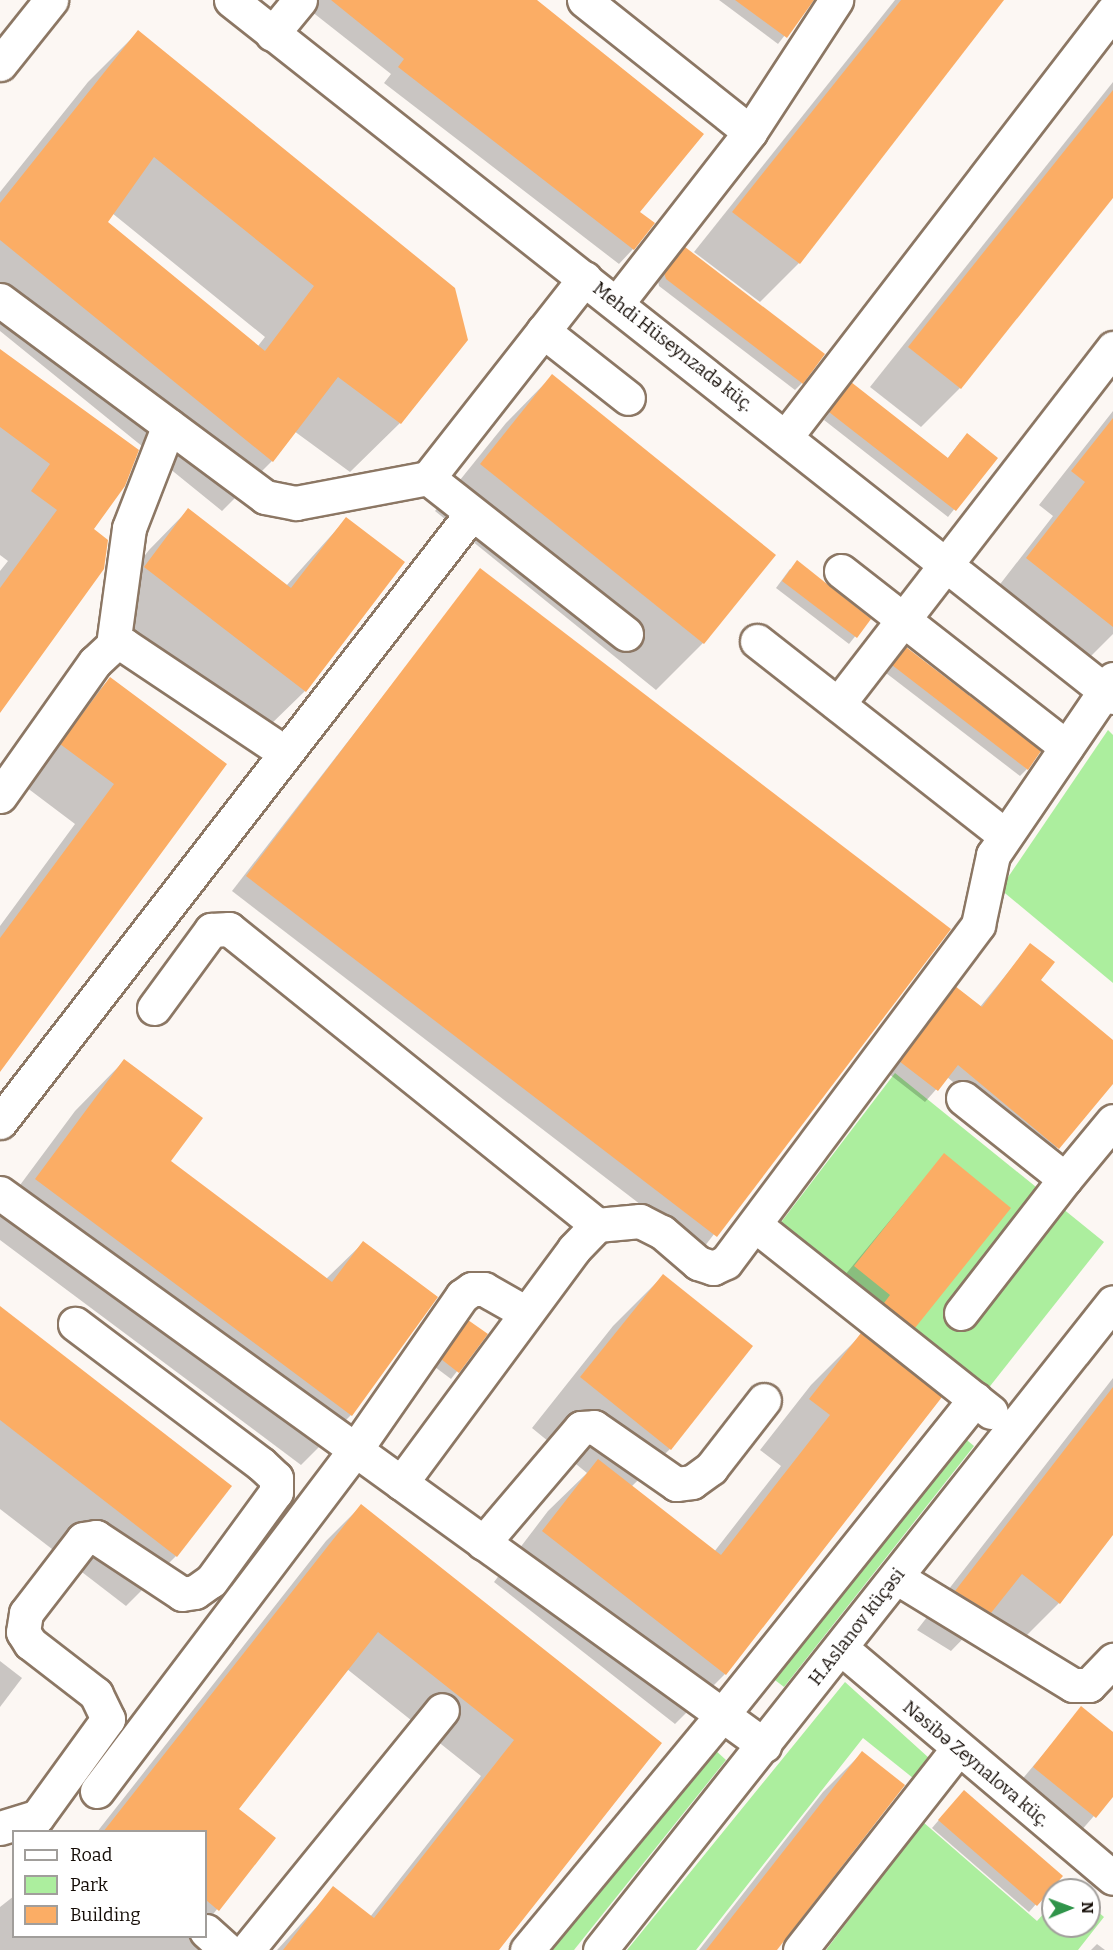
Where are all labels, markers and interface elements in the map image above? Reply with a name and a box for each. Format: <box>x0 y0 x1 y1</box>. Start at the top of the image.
street label: Mehdi Hüseynzadə küç. <box>589 278 757 416</box>
street label: H.Aslanov küçəsi <box>805 1564 909 1690</box>
street label: Nəsibə Zeynalova küç. <box>898 1696 1054 1832</box>
legend <box>12 1830 207 1938</box>
text: Road <box>70 1844 112 1866</box>
text: Park <box>70 1874 108 1896</box>
north arrow <box>1041 1878 1101 1938</box>
text: N <box>1078 1901 1097 1914</box>
text: Building <box>70 1904 141 1926</box>

